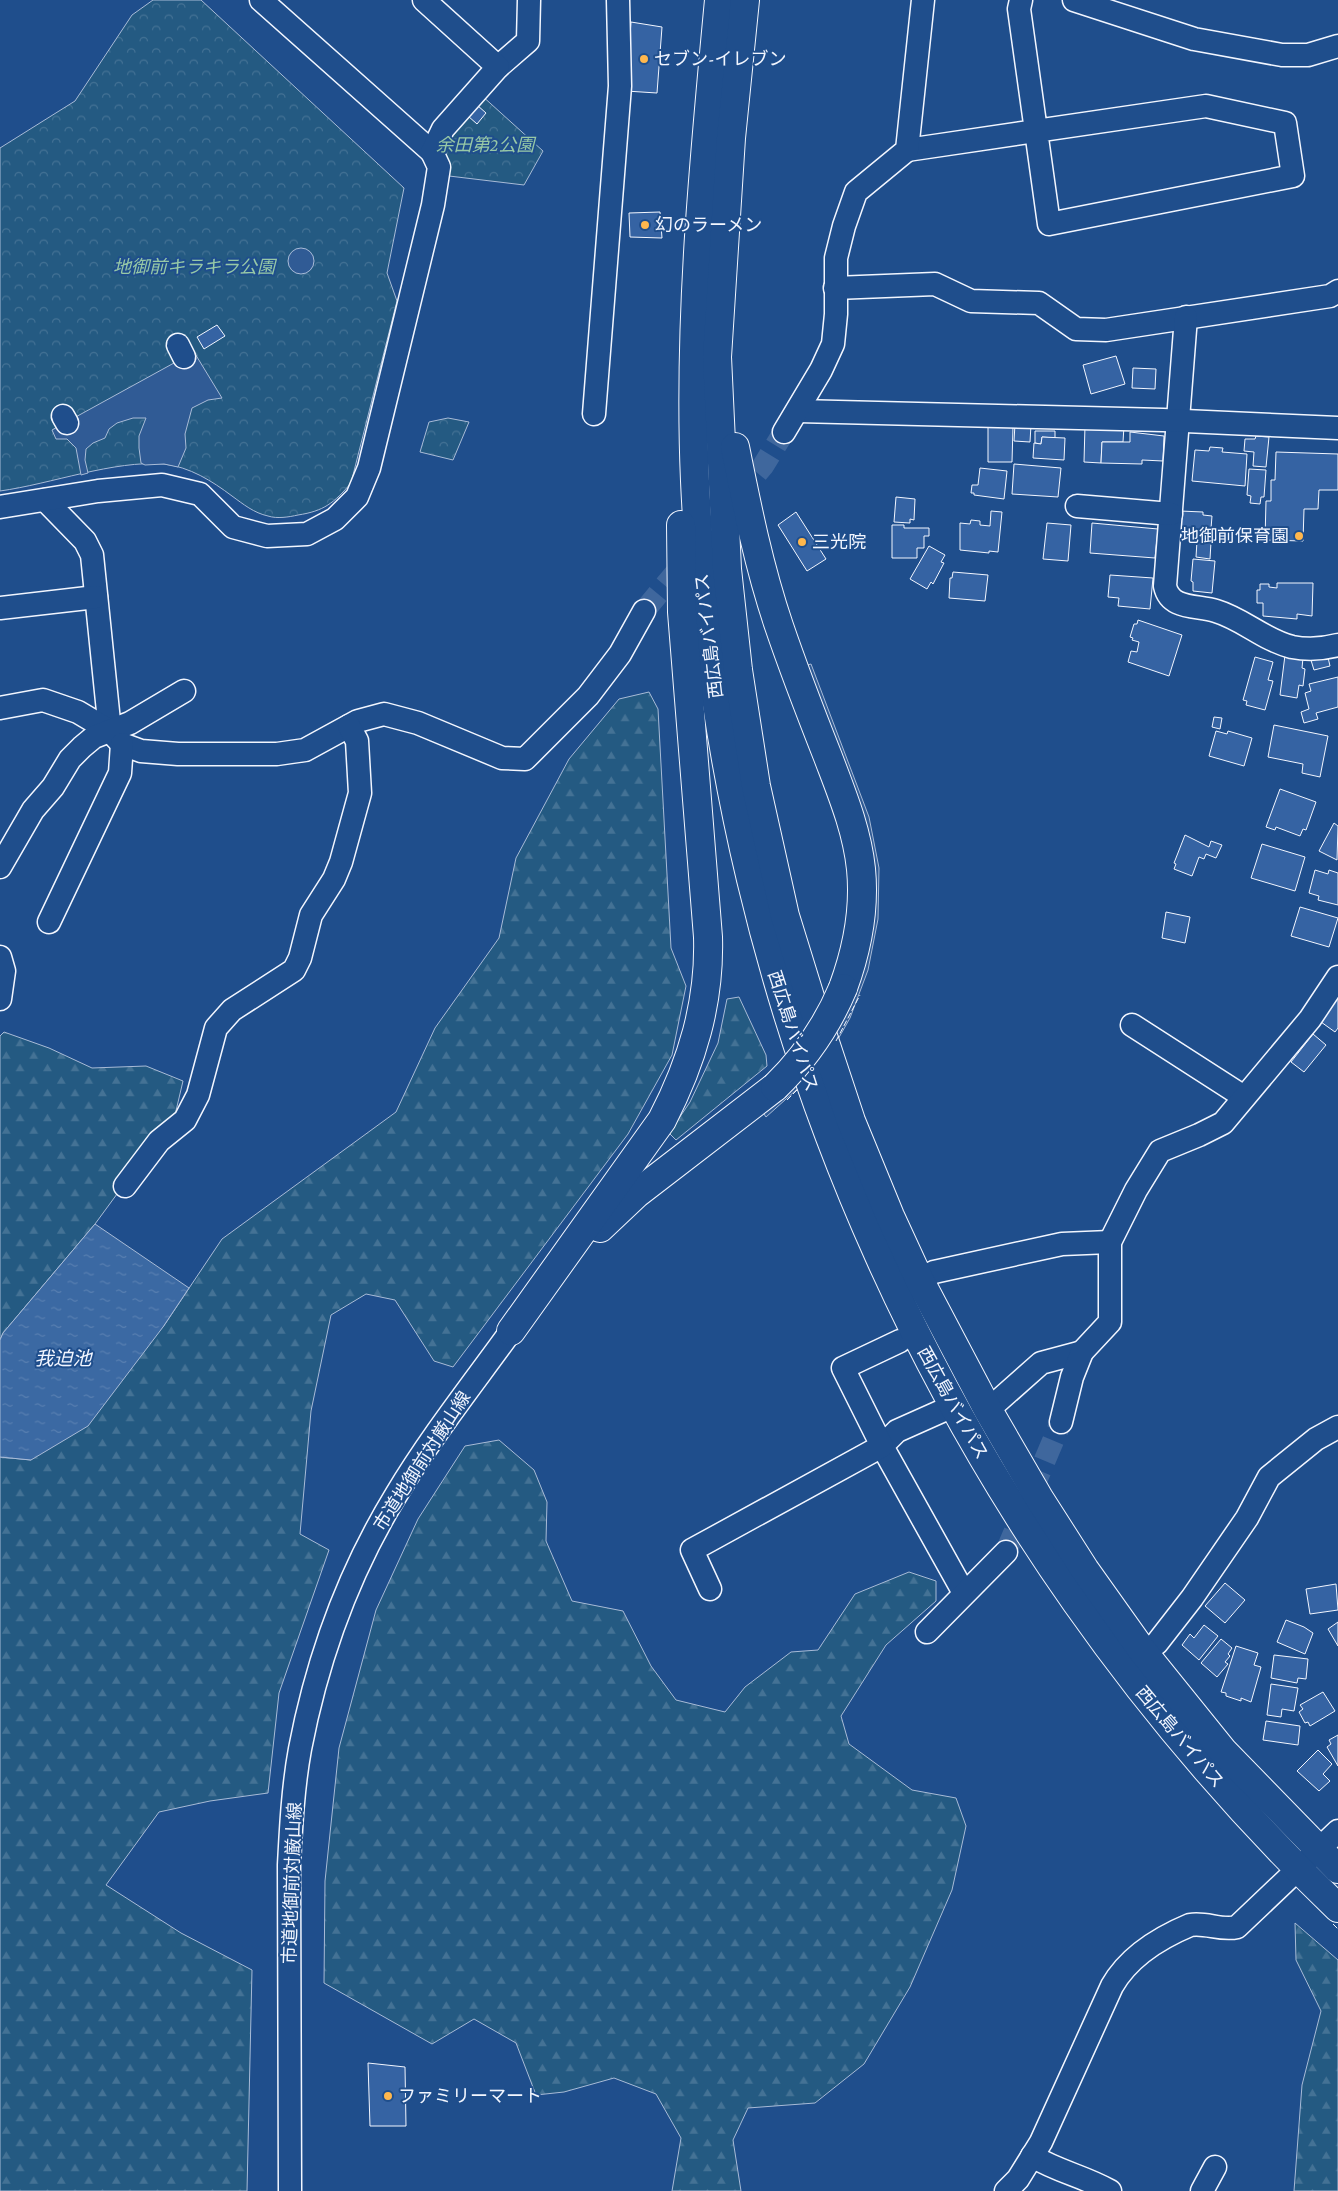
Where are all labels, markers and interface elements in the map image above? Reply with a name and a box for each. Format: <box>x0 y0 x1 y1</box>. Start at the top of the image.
place label: セブン-イレブン <box>654 49 787 69</box>
marker: セブン-イレブン <box>638 53 650 65</box>
park label: 余田第2公園 <box>436 135 537 155</box>
place label: 幻のラーメン <box>655 215 762 235</box>
marker: 幻のラーメン <box>639 219 651 231</box>
park label: 地御前キラキラ公園 <box>113 257 278 277</box>
place label: 地御前保育園 <box>1181 526 1289 546</box>
marker: 地御前保育園 <box>1293 530 1305 542</box>
place label: 三光院 <box>812 532 866 552</box>
marker: 三光院 <box>796 536 808 548</box>
street label: 西広島バイパス <box>691 572 727 700</box>
street label: 西広島バイパス <box>764 968 822 1094</box>
street label: 西広島バイパス <box>914 1343 992 1463</box>
water label: 我迫池 <box>34 1348 93 1369</box>
street label: 市道地御前対厳山線 <box>369 1388 475 1534</box>
street label: 西広島バイパス <box>1132 1682 1228 1792</box>
street label: 市道地御前対厳山線 <box>279 1802 305 1964</box>
place label: ファミリーマート <box>398 2086 542 2106</box>
marker: ファミリーマート <box>382 2090 394 2102</box>

